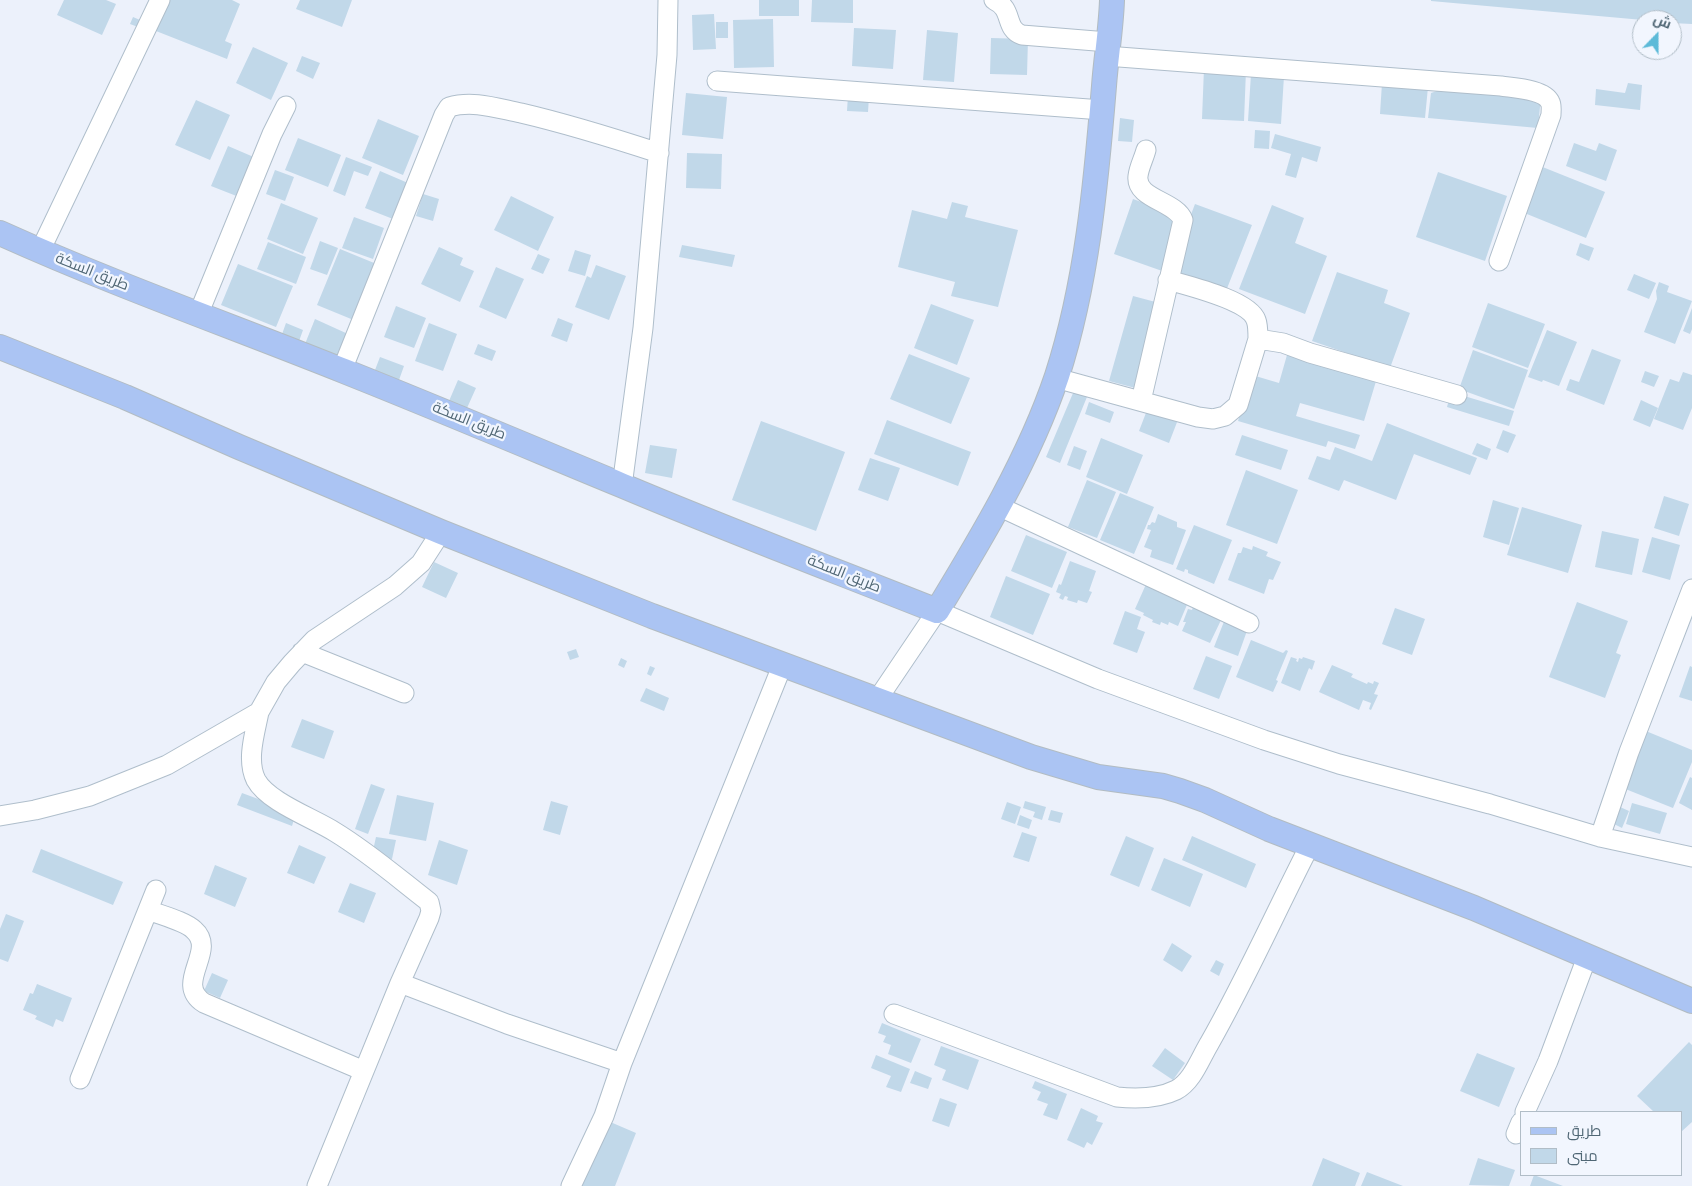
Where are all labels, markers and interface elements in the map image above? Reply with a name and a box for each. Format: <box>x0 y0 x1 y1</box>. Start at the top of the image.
north arrow <box>1632 10 1682 60</box>
text: ش <box>1651 10 1674 33</box>
street label: طريق السكة <box>53 249 131 295</box>
street label: طريق السكة <box>430 398 508 444</box>
street label: طريق السكة <box>805 551 883 597</box>
legend <box>1520 1111 1682 1176</box>
text: طريق <box>1567 1122 1601 1140</box>
text: مبنى <box>1567 1147 1598 1165</box>

